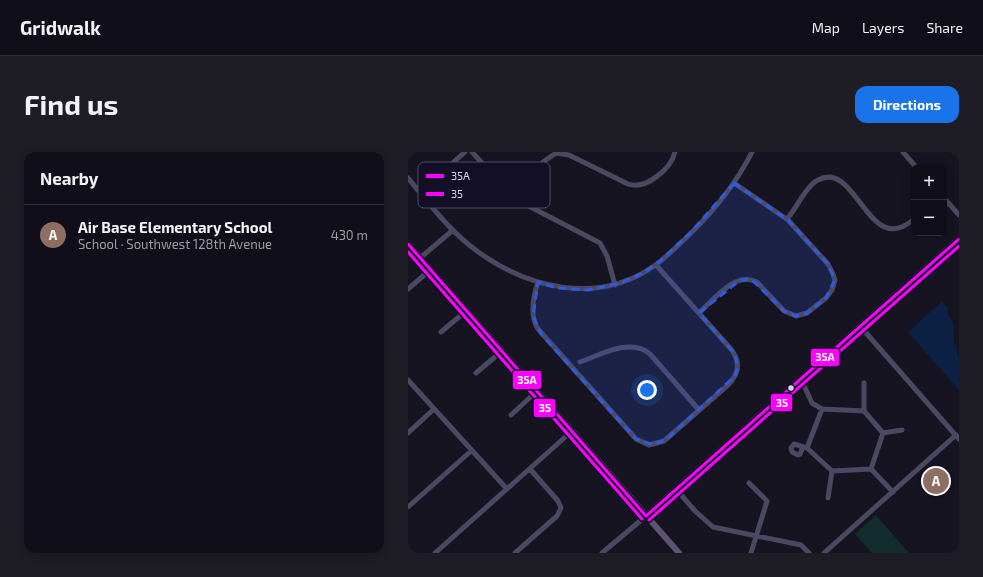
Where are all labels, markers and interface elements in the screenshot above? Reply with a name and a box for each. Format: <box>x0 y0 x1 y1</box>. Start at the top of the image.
text: Gridwalk <box>20 16 101 39</box>
text: Map <box>812 19 840 36</box>
text: Layers <box>862 19 904 36</box>
text: Share <box>926 19 963 36</box>
button: Directions <box>855 86 959 123</box>
text: Find us <box>24 87 118 121</box>
legend <box>418 162 550 208</box>
map controls <box>911 164 947 236</box>
button: + <box>911 164 947 200</box>
text: Nearby <box>40 168 98 188</box>
text: 35A <box>451 169 470 182</box>
text: 35 <box>451 187 463 200</box>
button: − <box>911 200 947 236</box>
text: Air Base Elementary School <box>78 218 272 236</box>
text: A <box>49 227 57 243</box>
text: 430 m <box>331 227 368 243</box>
text: School · Southwest 128th Avenue <box>78 236 272 252</box>
line badge: 35A <box>810 348 840 367</box>
text: 35A <box>815 350 836 363</box>
line badge: 35A <box>512 370 542 390</box>
text: 35A <box>517 373 538 386</box>
your location <box>637 380 657 400</box>
unlabelled marker <box>786 383 796 393</box>
line badge: 35 <box>770 393 793 412</box>
text: 35 <box>776 396 788 409</box>
line badge: 35 <box>533 398 556 418</box>
text: 35 <box>539 401 551 414</box>
pin: A <box>923 466 949 496</box>

